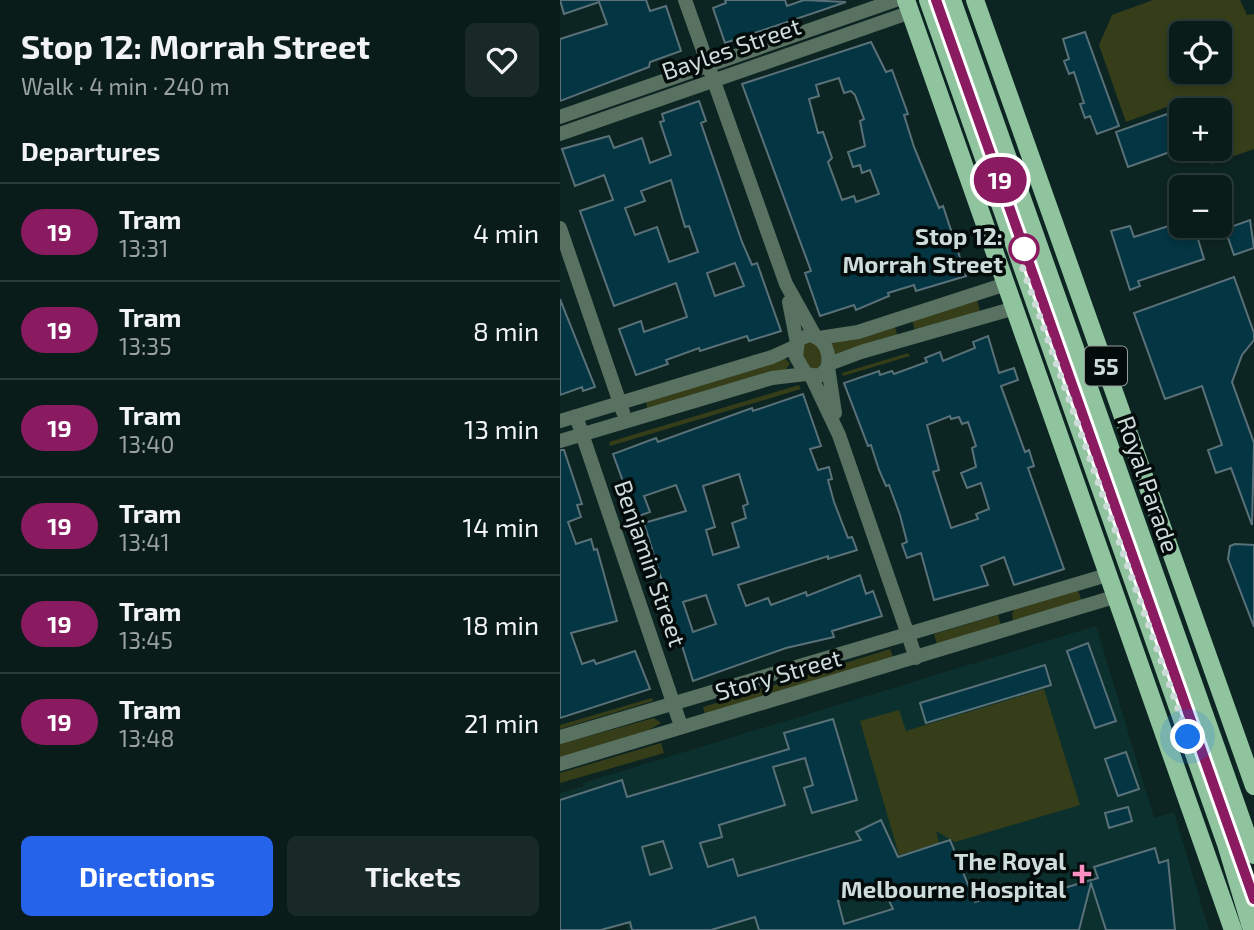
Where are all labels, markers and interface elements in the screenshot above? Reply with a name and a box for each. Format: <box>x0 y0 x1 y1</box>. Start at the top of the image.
street label: Bayles Street <box>658 11 804 85</box>
map controls <box>1169 21 1232 238</box>
button: locate <box>1169 21 1232 84</box>
button: heart <box>465 23 539 97</box>
text: Stop 12: Morrah Street <box>21 26 370 66</box>
text: Walk · 4 min · 240 m <box>21 72 230 100</box>
button: + <box>1169 98 1232 161</box>
text: Departures <box>21 135 160 166</box>
line badge: 19 <box>968 157 1032 203</box>
text: 19 <box>988 165 1012 194</box>
button: − <box>1169 175 1232 238</box>
text: Tram <box>119 203 181 234</box>
text: 19 <box>47 217 72 246</box>
text: 4 min <box>473 217 539 248</box>
place label: Stop 12: Morrah Street <box>842 221 1003 278</box>
text: 13:31 <box>119 234 168 262</box>
marker: Stop 12: Morrah Street <box>1009 234 1039 264</box>
text: Tram <box>119 301 181 332</box>
text: 19 <box>47 315 72 344</box>
text: 8 min <box>473 315 539 346</box>
text: 13:35 <box>119 332 172 360</box>
road number: 55 <box>1085 346 1127 386</box>
text: Tram <box>119 399 181 430</box>
street label: Royal Parade <box>1112 412 1186 556</box>
text: 19 <box>47 413 72 442</box>
text: 13 min <box>464 413 539 444</box>
text: 13:40 <box>119 430 174 458</box>
street label: Benjamin Street <box>609 476 693 650</box>
text: Tram <box>119 497 181 528</box>
text: 19 <box>47 511 72 540</box>
text: 14 min <box>463 511 539 542</box>
text: 13:41 <box>119 528 170 556</box>
text: Tram <box>119 595 181 626</box>
text: 19 <box>47 609 72 638</box>
text: 18 min <box>463 609 539 640</box>
text: 13:45 <box>119 626 173 654</box>
street label: Story Street <box>712 642 844 706</box>
text: Tram <box>119 693 181 724</box>
text: 19 <box>47 707 72 736</box>
text: 21 min <box>464 707 539 738</box>
your location <box>1170 719 1205 754</box>
text: 13:48 <box>119 724 174 752</box>
button: Directions <box>21 836 273 916</box>
button: Tickets <box>287 836 539 916</box>
place label: The Royal Melbourne Hospital <box>841 846 1066 903</box>
marker: The Royal Melbourne Hospital <box>1072 864 1092 884</box>

